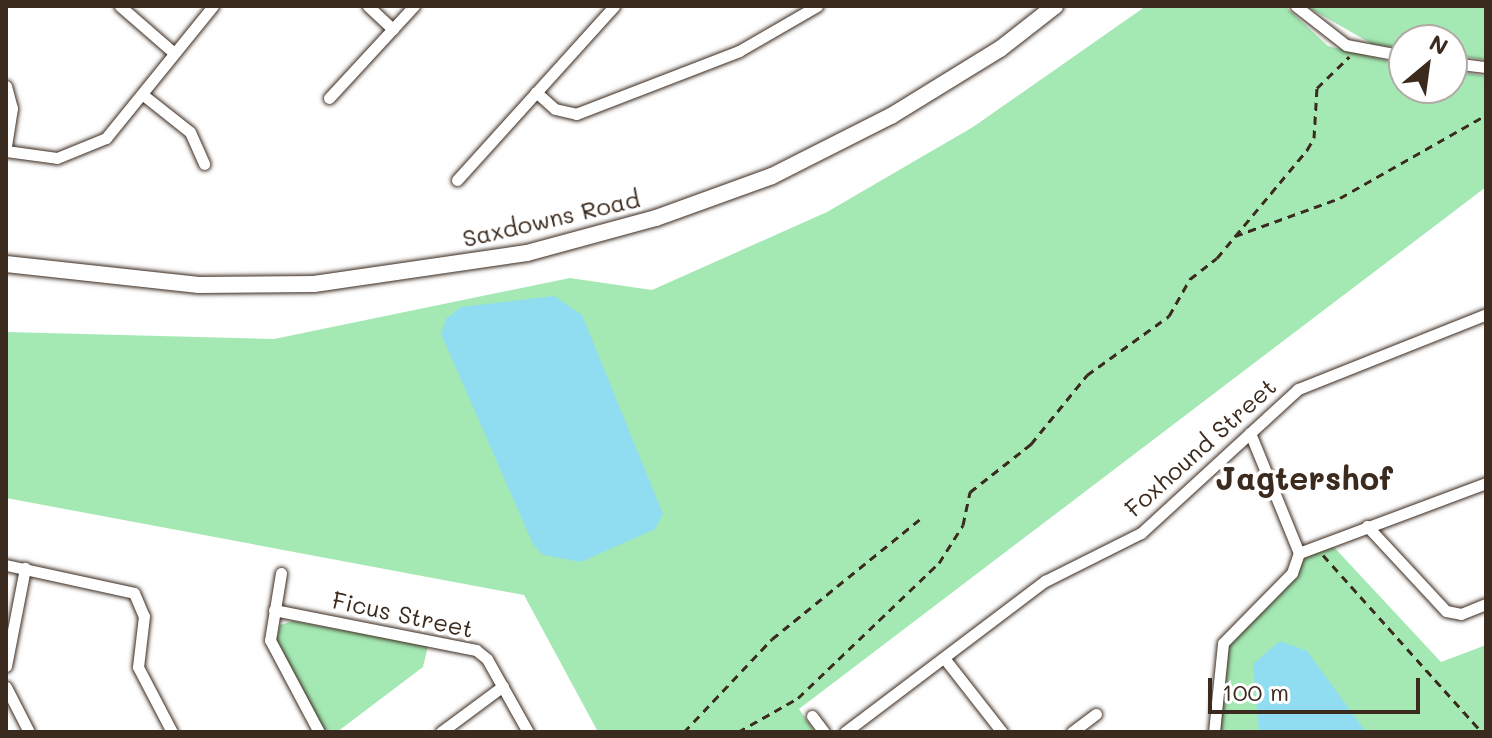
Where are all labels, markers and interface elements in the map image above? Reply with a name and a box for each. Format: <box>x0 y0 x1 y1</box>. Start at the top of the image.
north arrow <box>1388 24 1468 104</box>
text: N <box>1425 28 1453 61</box>
street label: Saxdowns Road <box>459 184 643 252</box>
street label: Foxhound Street <box>1119 372 1281 522</box>
district label: Jagtershof <box>1215 458 1393 496</box>
street label: Ficus Street <box>330 585 476 643</box>
scale bar <box>1212 662 1424 712</box>
text: 100 m <box>1222 676 1289 707</box>

